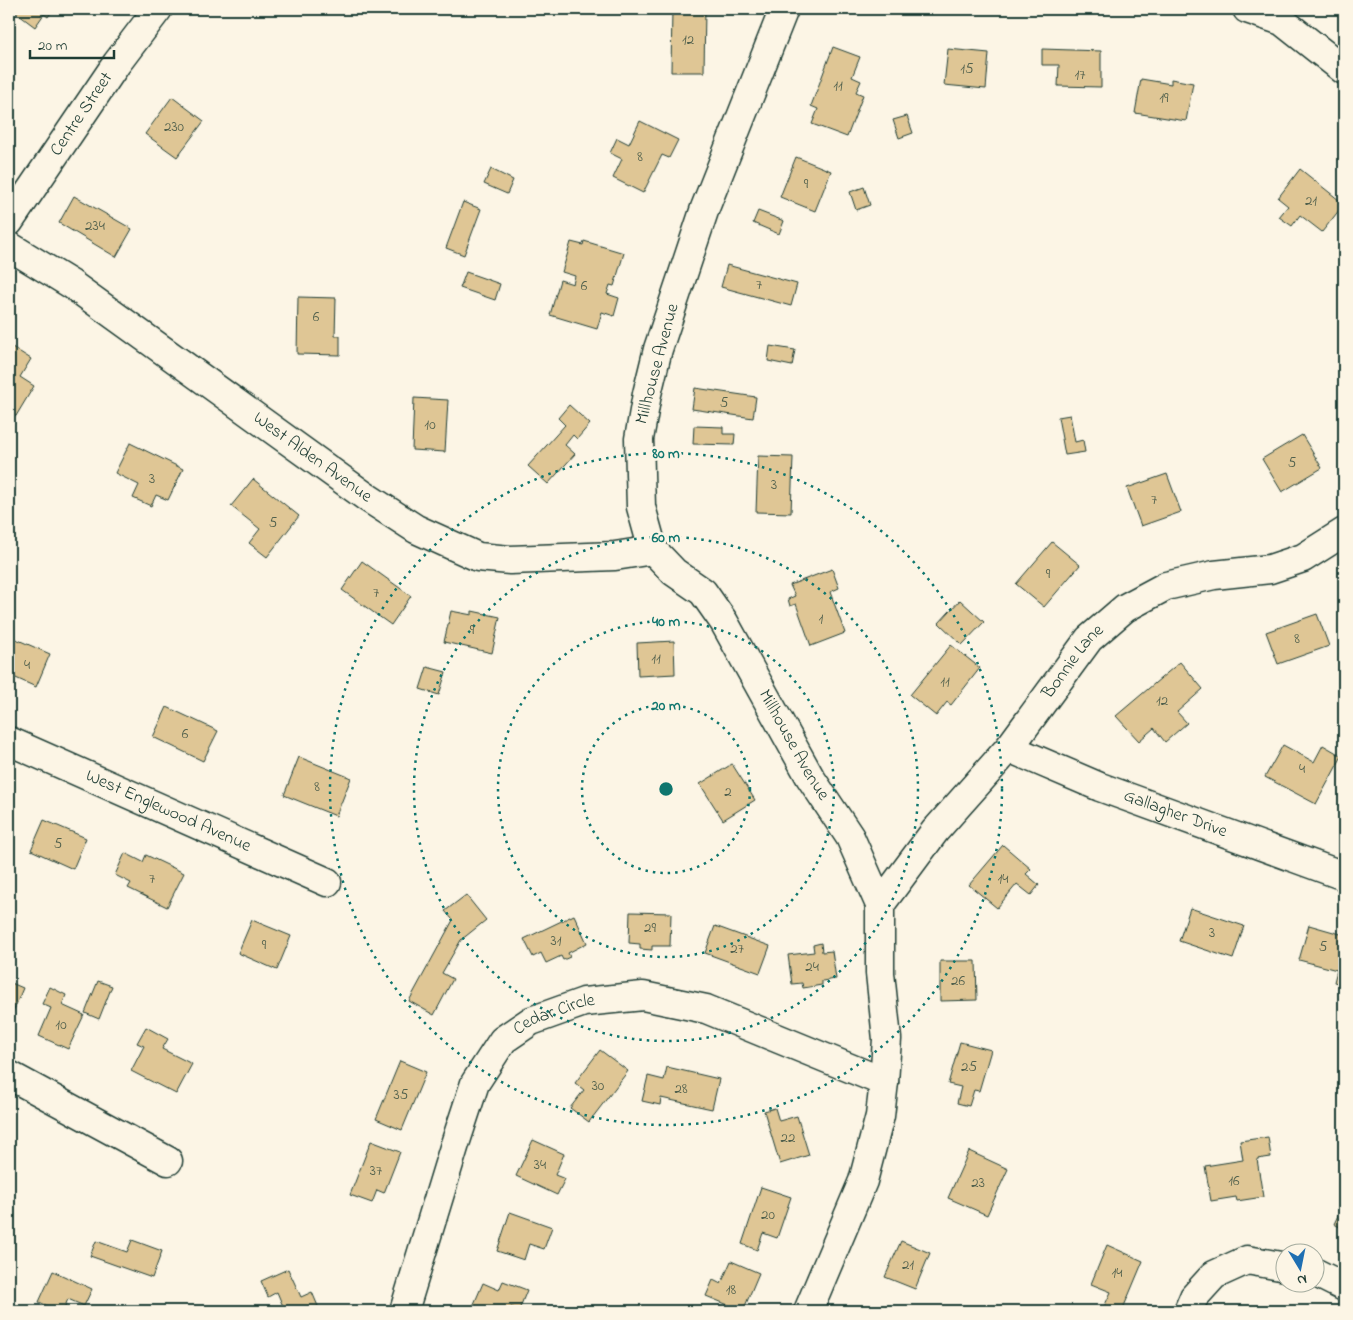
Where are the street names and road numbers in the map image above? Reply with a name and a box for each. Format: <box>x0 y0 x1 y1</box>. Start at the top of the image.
street label: Centre Street <box>44 67 120 162</box>
street label: Millhouse Avenue <box>629 300 687 427</box>
street label: West Alden Avenue <box>247 406 377 510</box>
street label: Bonnie Lane <box>1035 618 1111 705</box>
street label: Millhouse Avenue <box>751 685 836 807</box>
street label: West Englewood Avenue <box>81 763 256 860</box>
street label: Gallagher Drive <box>1120 784 1231 846</box>
street label: Cedar Circle <box>508 988 597 1042</box>

